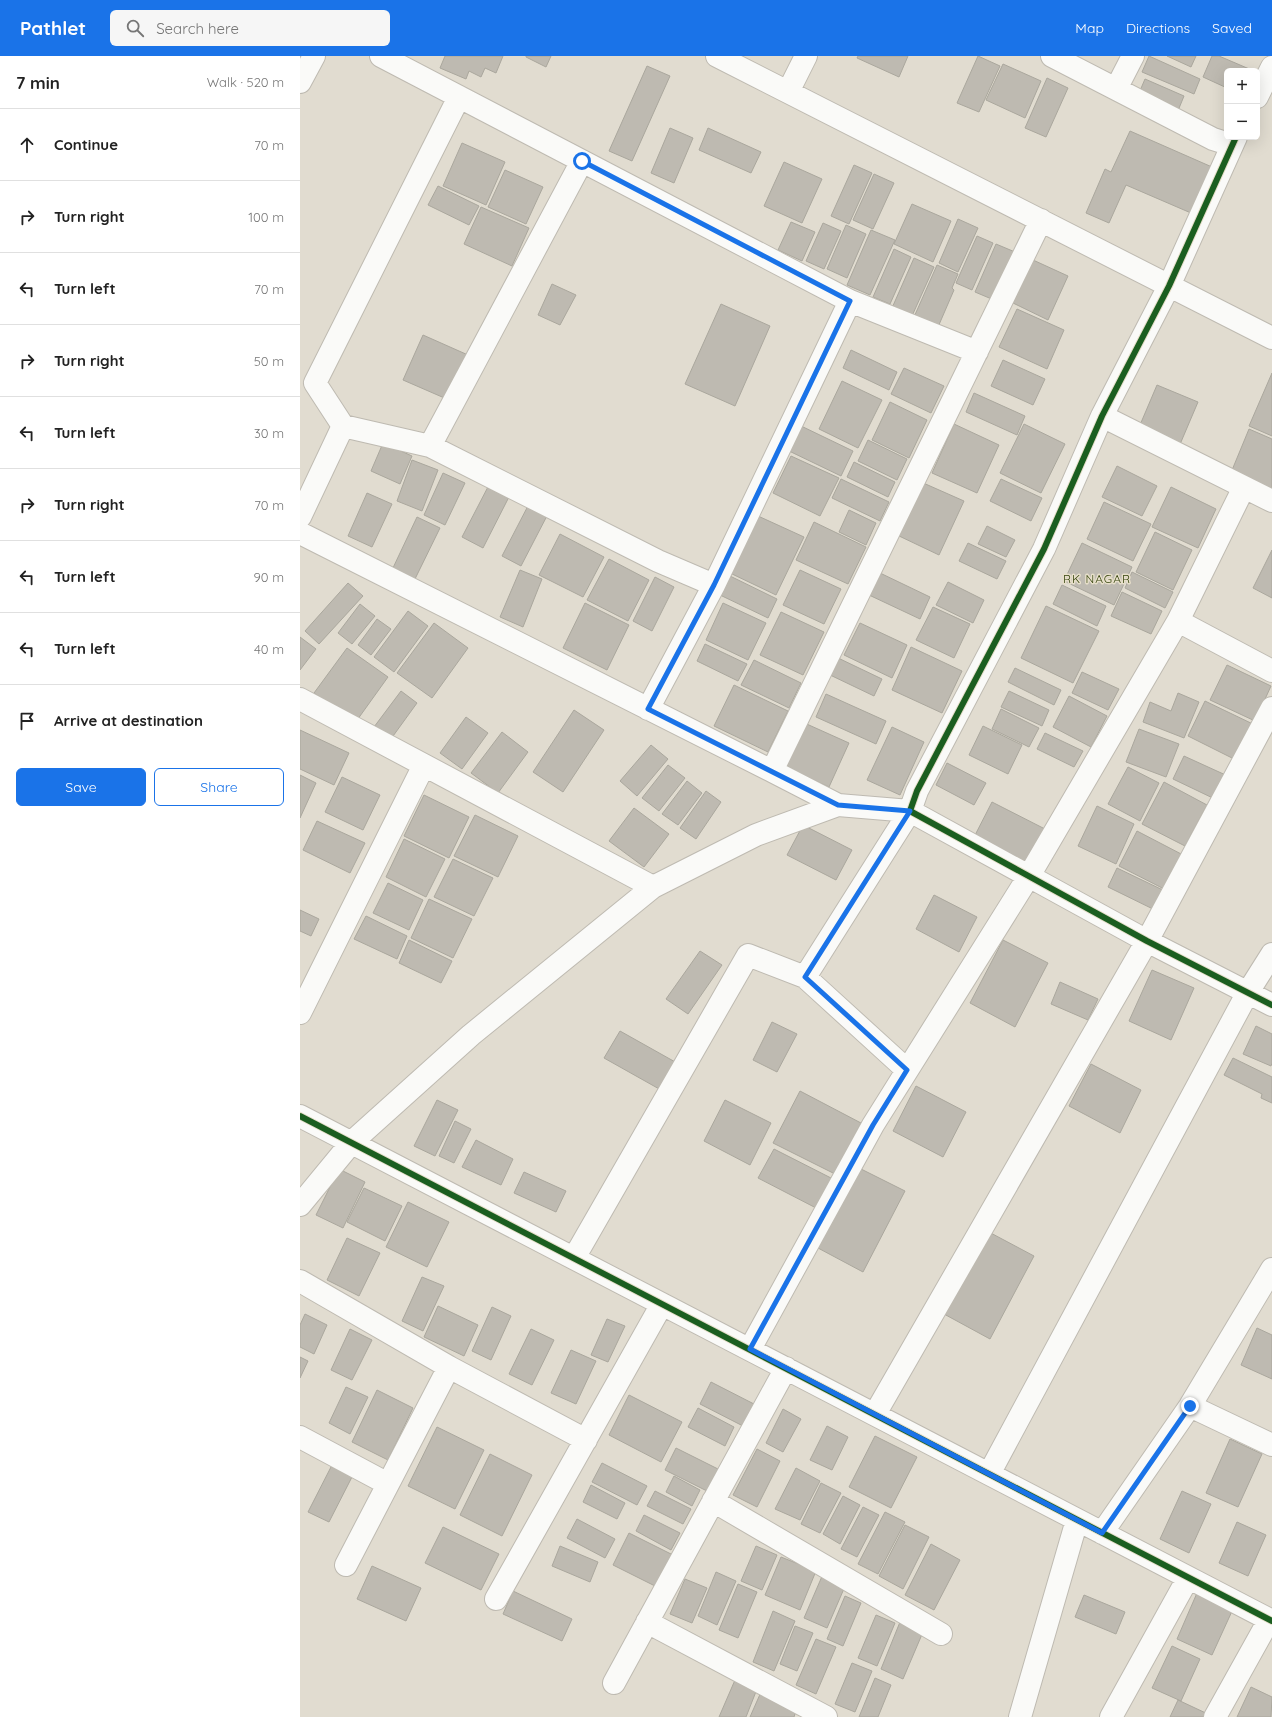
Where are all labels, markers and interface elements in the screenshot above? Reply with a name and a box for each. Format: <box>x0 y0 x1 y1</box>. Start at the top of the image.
search box <box>110 10 390 46</box>
text: Pathlet <box>20 16 86 40</box>
icon: search <box>124 17 146 39</box>
text: Search here <box>156 19 239 38</box>
text: Map <box>1075 19 1104 37</box>
text: Directions <box>1126 19 1190 37</box>
text: Saved <box>1212 19 1252 37</box>
map controls <box>1224 68 1260 140</box>
button: + <box>1224 68 1260 104</box>
text: 7 min <box>16 72 60 93</box>
text: Walk · 520 m <box>207 74 284 90</box>
button: − <box>1224 104 1260 140</box>
icon: ahead <box>16 134 38 156</box>
text: Continue <box>54 135 118 154</box>
text: 70 m <box>254 137 284 153</box>
route start <box>573 152 591 170</box>
icon: right <box>16 206 38 228</box>
text: Turn right <box>54 207 125 226</box>
text: 100 m <box>248 209 284 225</box>
icon: left <box>16 278 38 300</box>
text: Turn left <box>54 279 116 298</box>
text: 70 m <box>254 281 284 297</box>
icon: right <box>16 350 38 372</box>
text: Turn right <box>54 351 125 370</box>
text: 50 m <box>254 353 284 369</box>
icon: left <box>16 422 38 444</box>
text: Turn left <box>54 423 116 442</box>
text: 30 m <box>254 425 284 441</box>
icon: right <box>16 494 38 516</box>
text: Turn right <box>54 495 125 514</box>
text: 70 m <box>254 497 284 513</box>
icon: left <box>16 566 38 588</box>
text: Turn left <box>54 567 116 586</box>
text: 90 m <box>254 569 284 585</box>
district label: RK NAGAR <box>1063 571 1131 586</box>
icon: left <box>16 638 38 660</box>
text: Turn left <box>54 639 116 658</box>
text: 40 m <box>254 641 284 657</box>
icon: arrive <box>16 710 38 732</box>
text: Arrive at destination <box>54 711 203 730</box>
button: Save <box>16 768 146 806</box>
button: Share <box>154 768 284 806</box>
route end <box>1181 1397 1199 1415</box>

